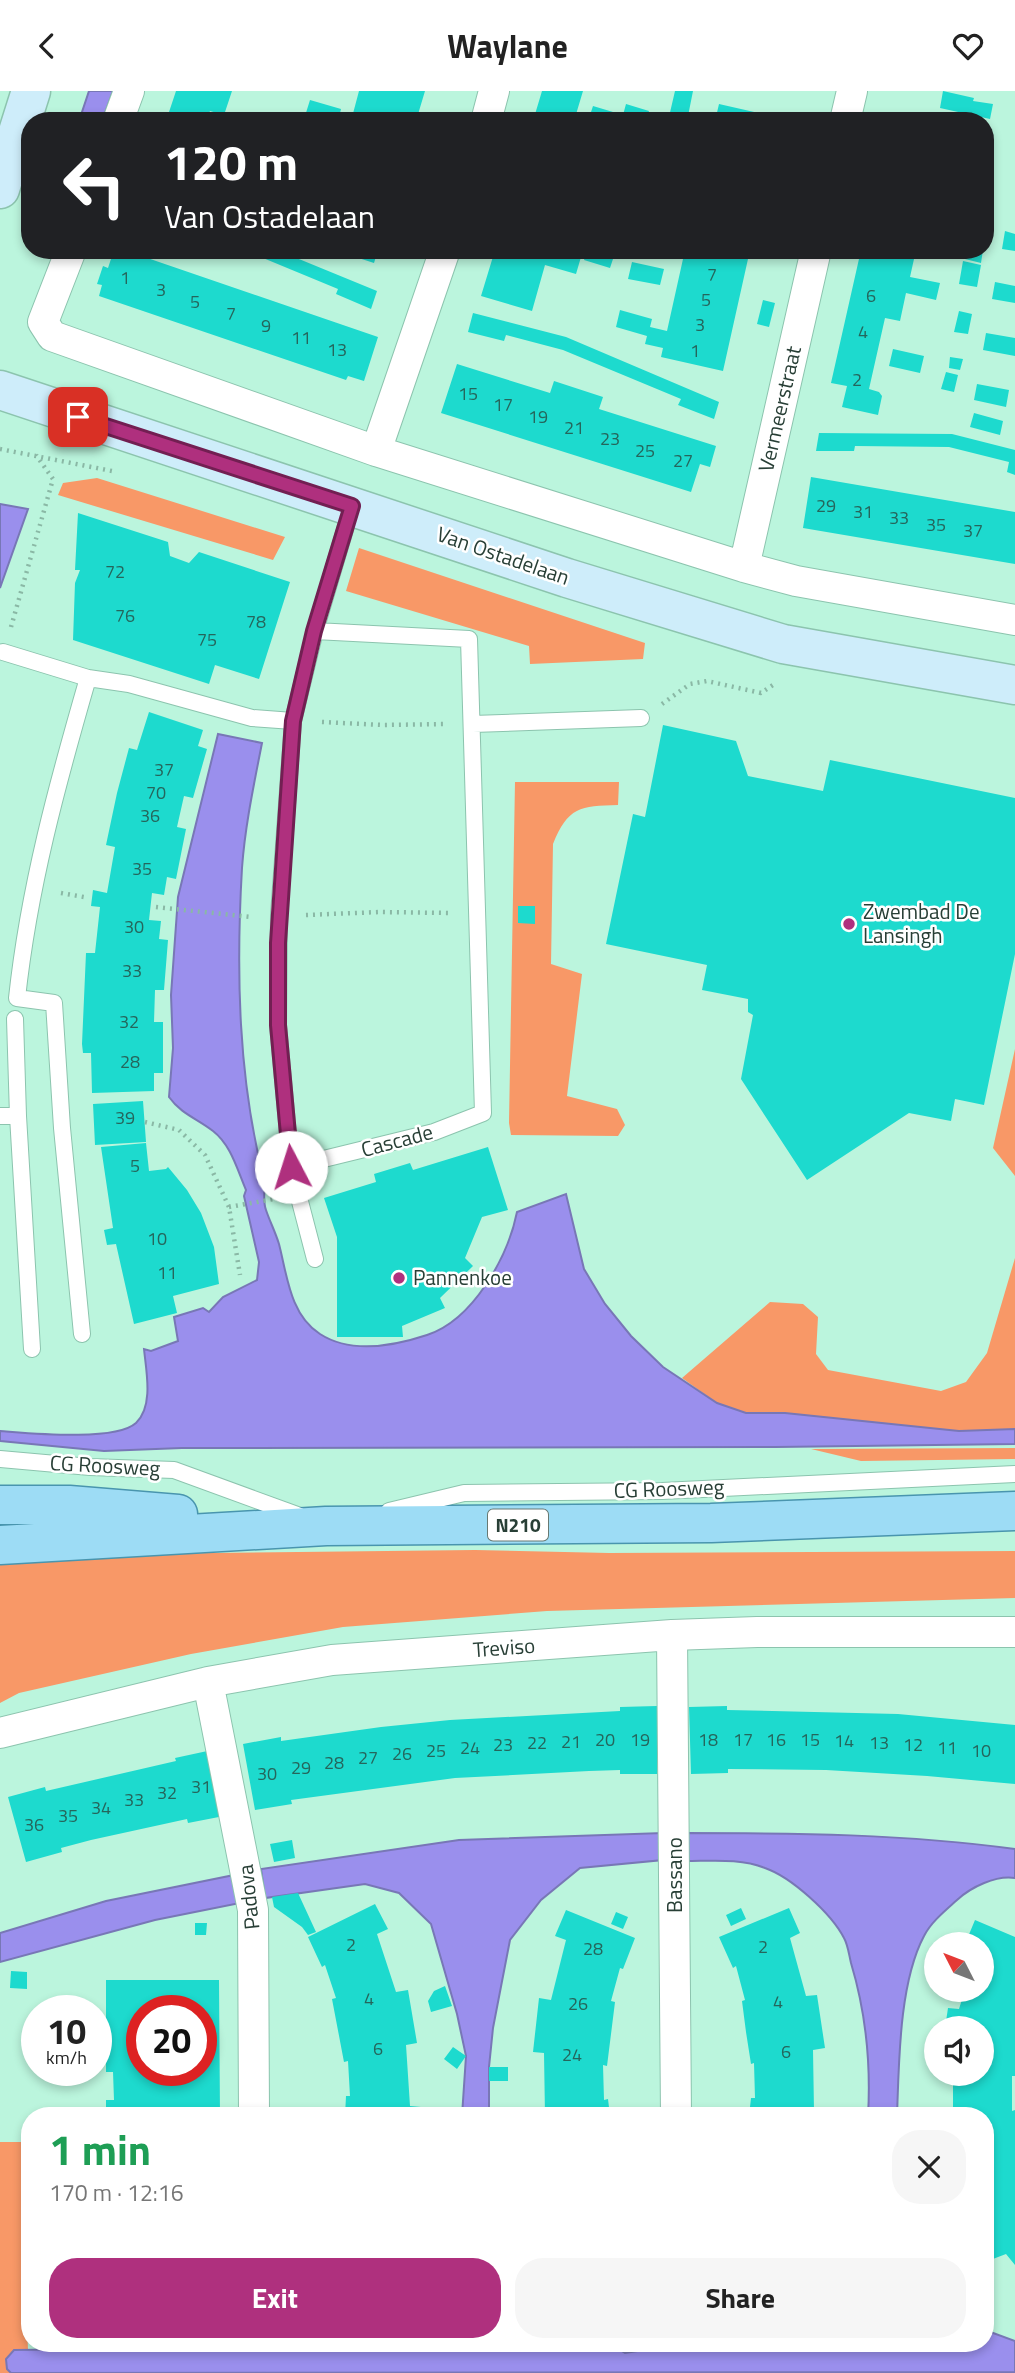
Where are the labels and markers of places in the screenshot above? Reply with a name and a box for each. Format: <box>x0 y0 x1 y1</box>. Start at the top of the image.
pin <box>48 387 108 447</box>
place label: Zwembad De Lansingh <box>863 895 980 951</box>
marker: Zwembad De Lansingh <box>841 916 857 932</box>
place label: Pannenkoe <box>413 1261 512 1293</box>
marker: Pannenkoe <box>391 1270 407 1286</box>

